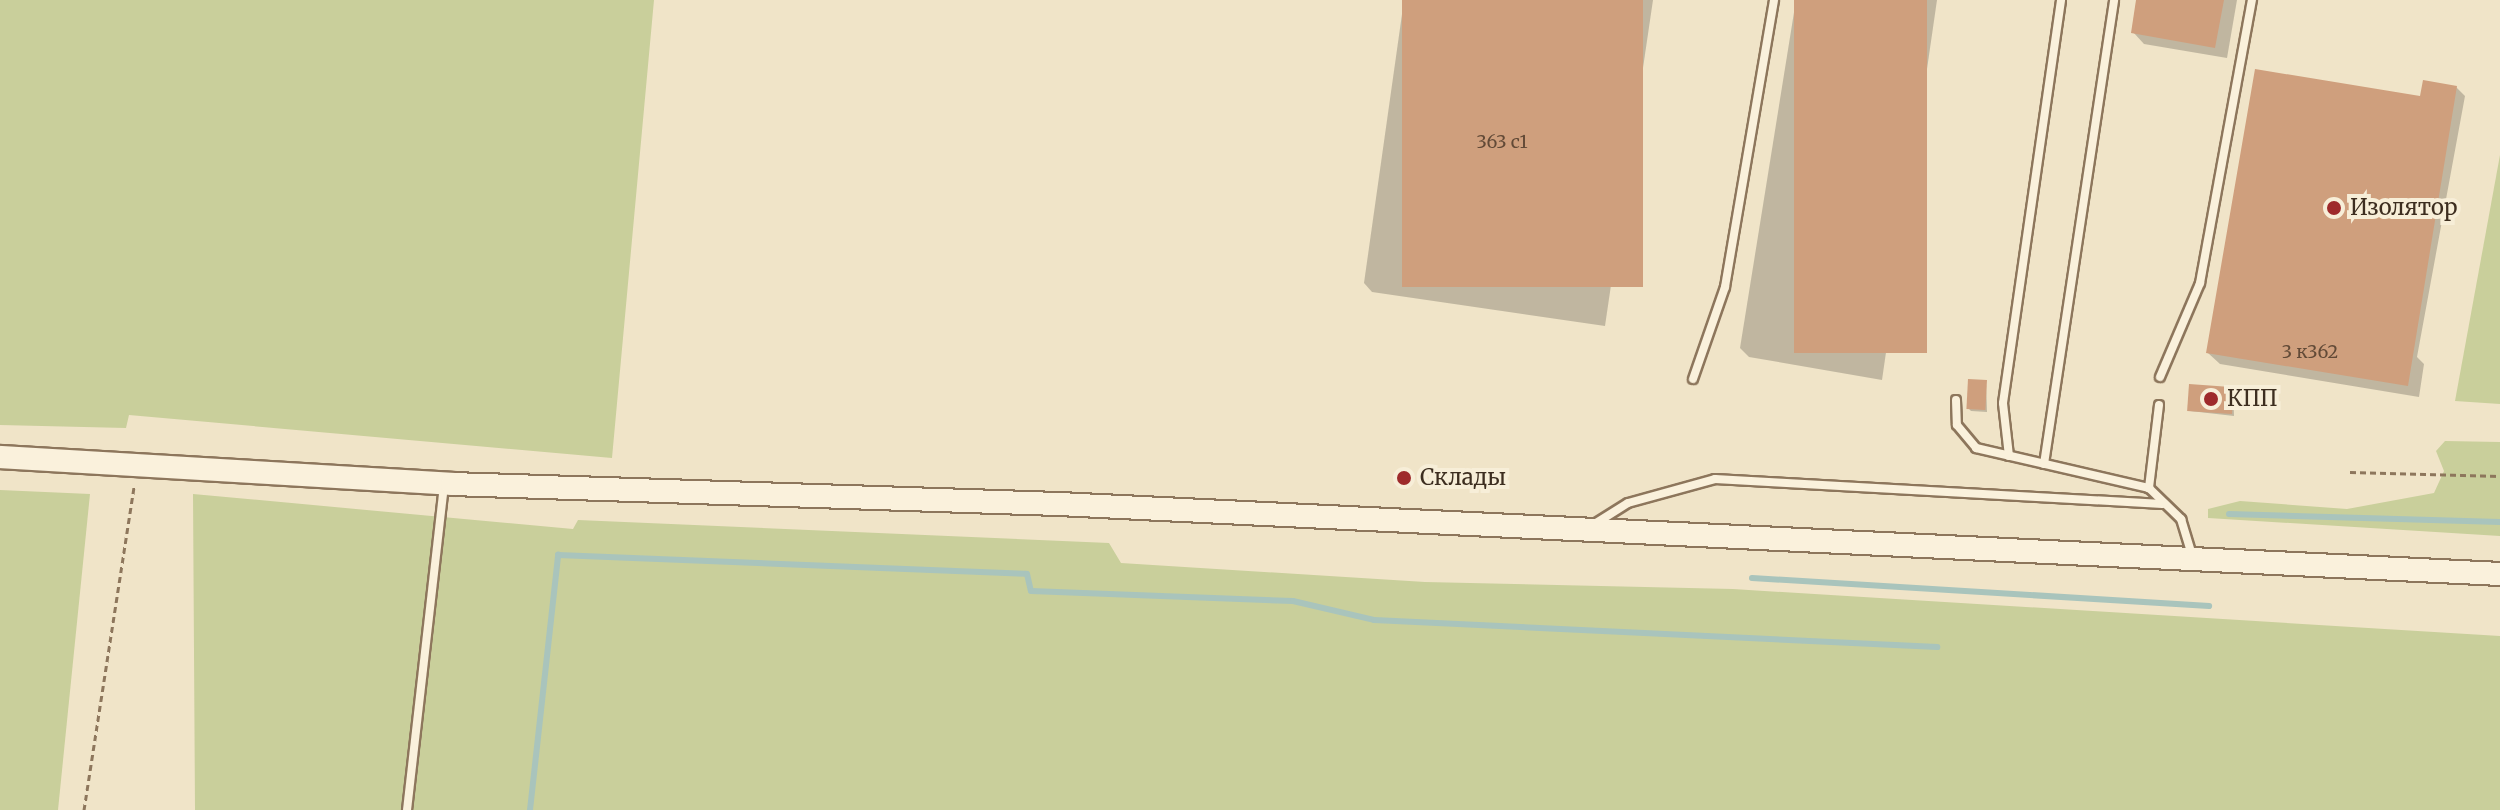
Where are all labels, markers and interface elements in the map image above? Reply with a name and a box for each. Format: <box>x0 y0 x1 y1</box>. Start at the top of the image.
house number: 363 с1 <box>1476 131 1528 153</box>
place label: Изолятор <box>2350 195 2457 221</box>
marker: Изолятор <box>2325 199 2343 217</box>
house number: 3 к362 <box>2282 341 2338 363</box>
place label: КПП <box>2227 386 2278 412</box>
marker: КПП <box>2202 390 2220 408</box>
place label: Склады <box>1420 465 1506 491</box>
marker: Склады <box>1395 469 1413 487</box>

